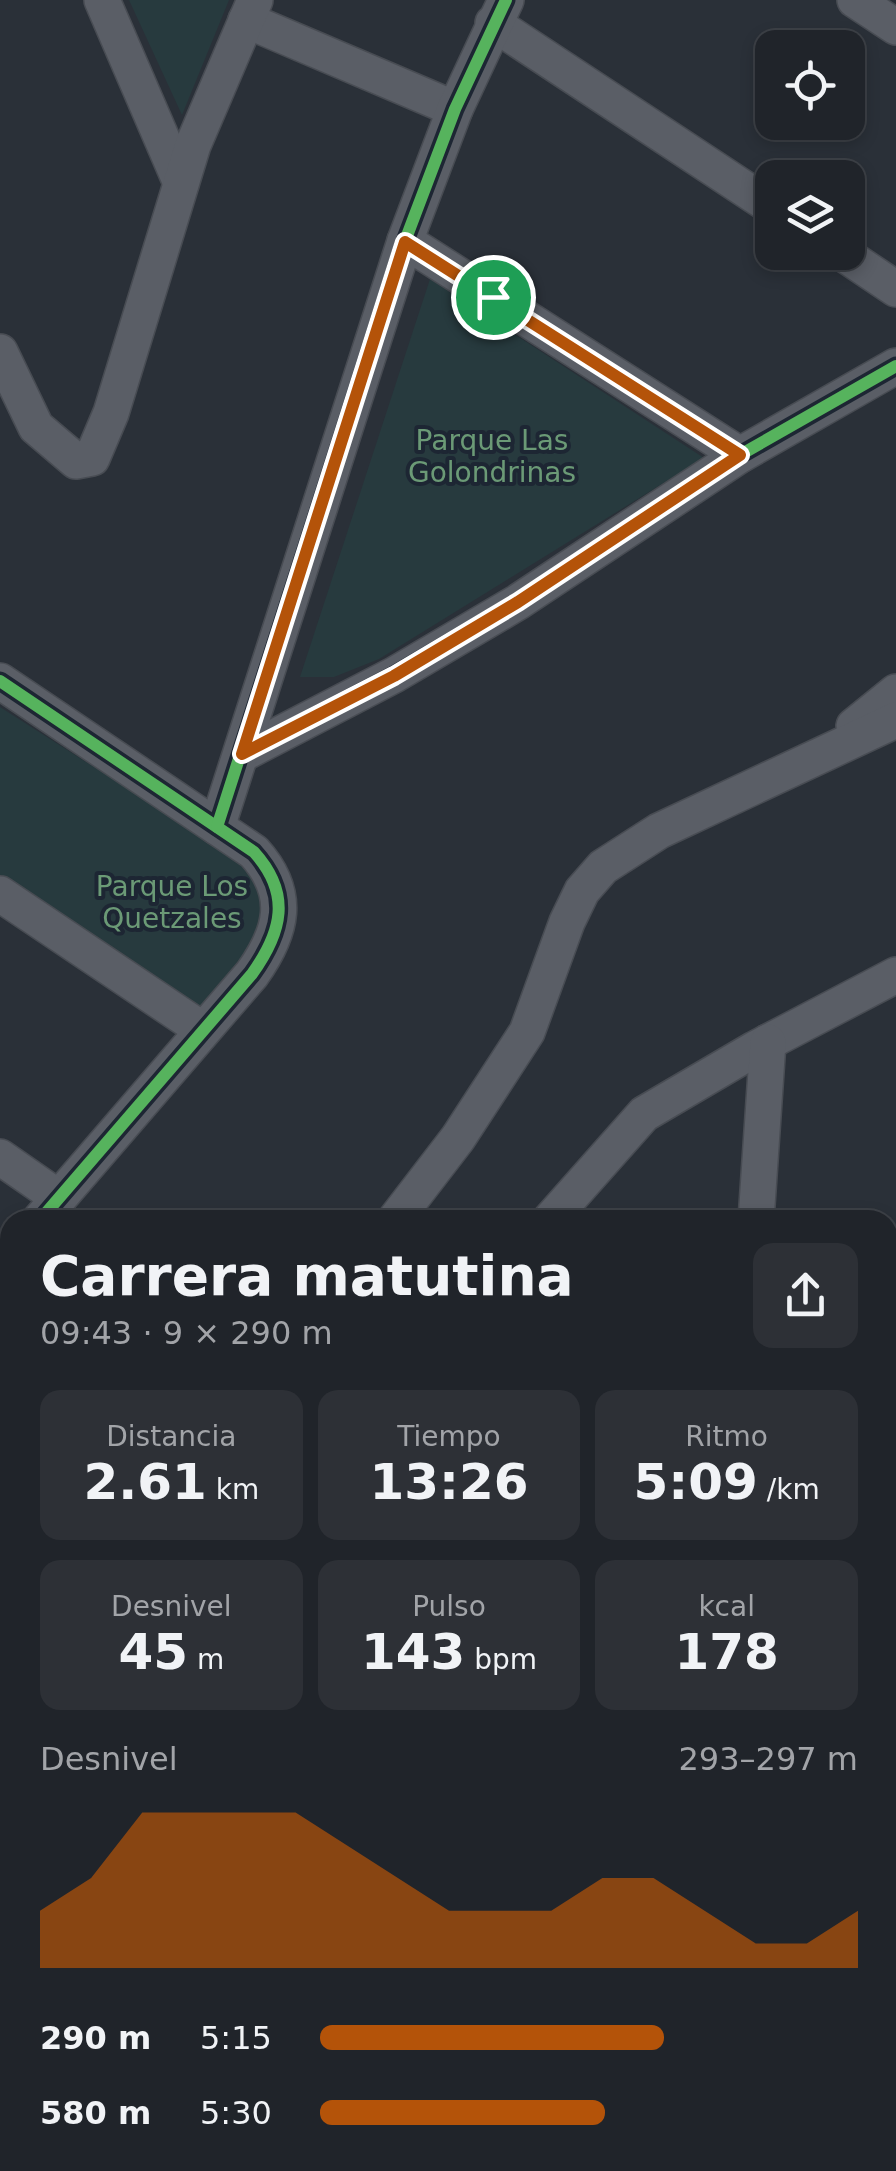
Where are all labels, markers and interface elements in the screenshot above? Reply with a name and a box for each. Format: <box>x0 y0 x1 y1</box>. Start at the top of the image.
map controls <box>755 30 865 270</box>
button: locate <box>755 30 865 140</box>
button: layers <box>755 160 865 270</box>
pin <box>451 255 536 340</box>
icon: arrive <box>466 270 521 325</box>
park label: Parque Las Golondrinas <box>408 424 576 489</box>
park label: Parque Los Quetzales <box>96 870 248 935</box>
button: share <box>753 1243 858 1348</box>
text: Carrera matutina <box>40 1244 574 1308</box>
text: 09:43 · 9 × 290 m <box>40 1314 333 1352</box>
text: Distancia <box>106 1420 236 1453</box>
text: Tiempo <box>397 1420 501 1453</box>
text: Ritmo <box>685 1420 768 1453</box>
text: 2.61 <box>83 1453 207 1511</box>
text: 13:26 <box>369 1453 529 1511</box>
text: 5:09 <box>634 1453 758 1511</box>
text: km <box>207 1473 259 1506</box>
text: /km <box>758 1473 820 1506</box>
text: Desnivel <box>111 1590 232 1623</box>
text: Pulso <box>412 1590 486 1623</box>
text: kcal <box>698 1590 755 1623</box>
text: 45 <box>118 1623 188 1681</box>
text: 143 <box>361 1623 465 1681</box>
text: 178 <box>674 1623 779 1681</box>
text: m <box>188 1643 224 1676</box>
text: bpm <box>465 1643 537 1676</box>
text: Desnivel <box>40 1740 178 1778</box>
text: 293–297 m <box>679 1740 858 1778</box>
text: 290 m <box>40 2019 151 2057</box>
text: 5:15 <box>200 2019 272 2057</box>
text: 580 m <box>40 2094 151 2132</box>
text: 5:30 <box>200 2094 272 2132</box>

